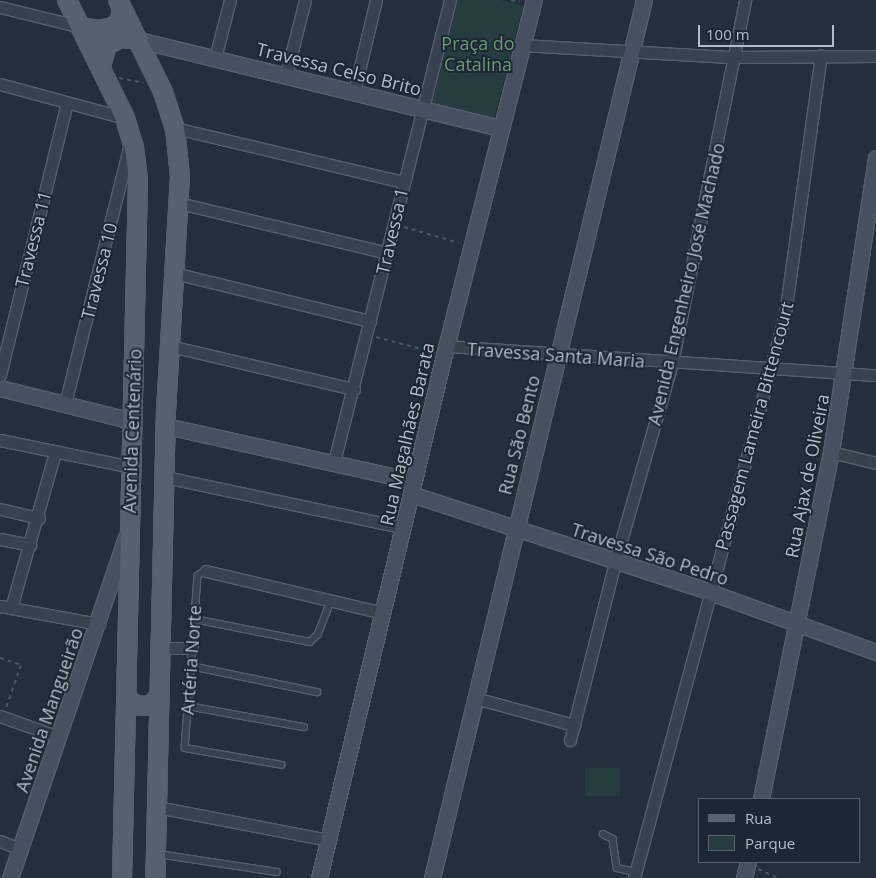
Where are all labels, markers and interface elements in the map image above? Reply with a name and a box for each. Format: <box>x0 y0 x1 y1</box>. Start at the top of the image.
scale bar <box>701 15 837 47</box>
text: 100 m <box>706 24 750 44</box>
park label: Praça do Catalina <box>441 33 515 76</box>
street label: Travessa Celso Brito <box>254 38 424 100</box>
street label: Avenida Engenheiro José Machado <box>643 141 729 427</box>
street label: Travessa 1 <box>372 185 412 277</box>
street label: Travessa 11 <box>11 188 55 290</box>
street label: Travessa 10 <box>77 220 121 322</box>
street label: Passagem Lameira Bittencourt <box>710 299 798 553</box>
street label: Travessa Santa Maria <box>466 338 646 372</box>
street label: Rua Magalhães Barata <box>375 340 439 528</box>
street label: Avenida Centenário <box>118 348 146 514</box>
street label: Rua São Bento <box>494 373 544 497</box>
street label: Rua Ajax de Oliveira <box>780 392 834 560</box>
street label: Travessa São Pedro <box>569 518 731 590</box>
street label: Artéria Norte <box>176 604 206 716</box>
street label: Avenida Mangueirão <box>11 625 87 795</box>
legend <box>698 798 861 863</box>
text: Rua <box>745 808 772 828</box>
text: Parque <box>745 833 795 853</box>

